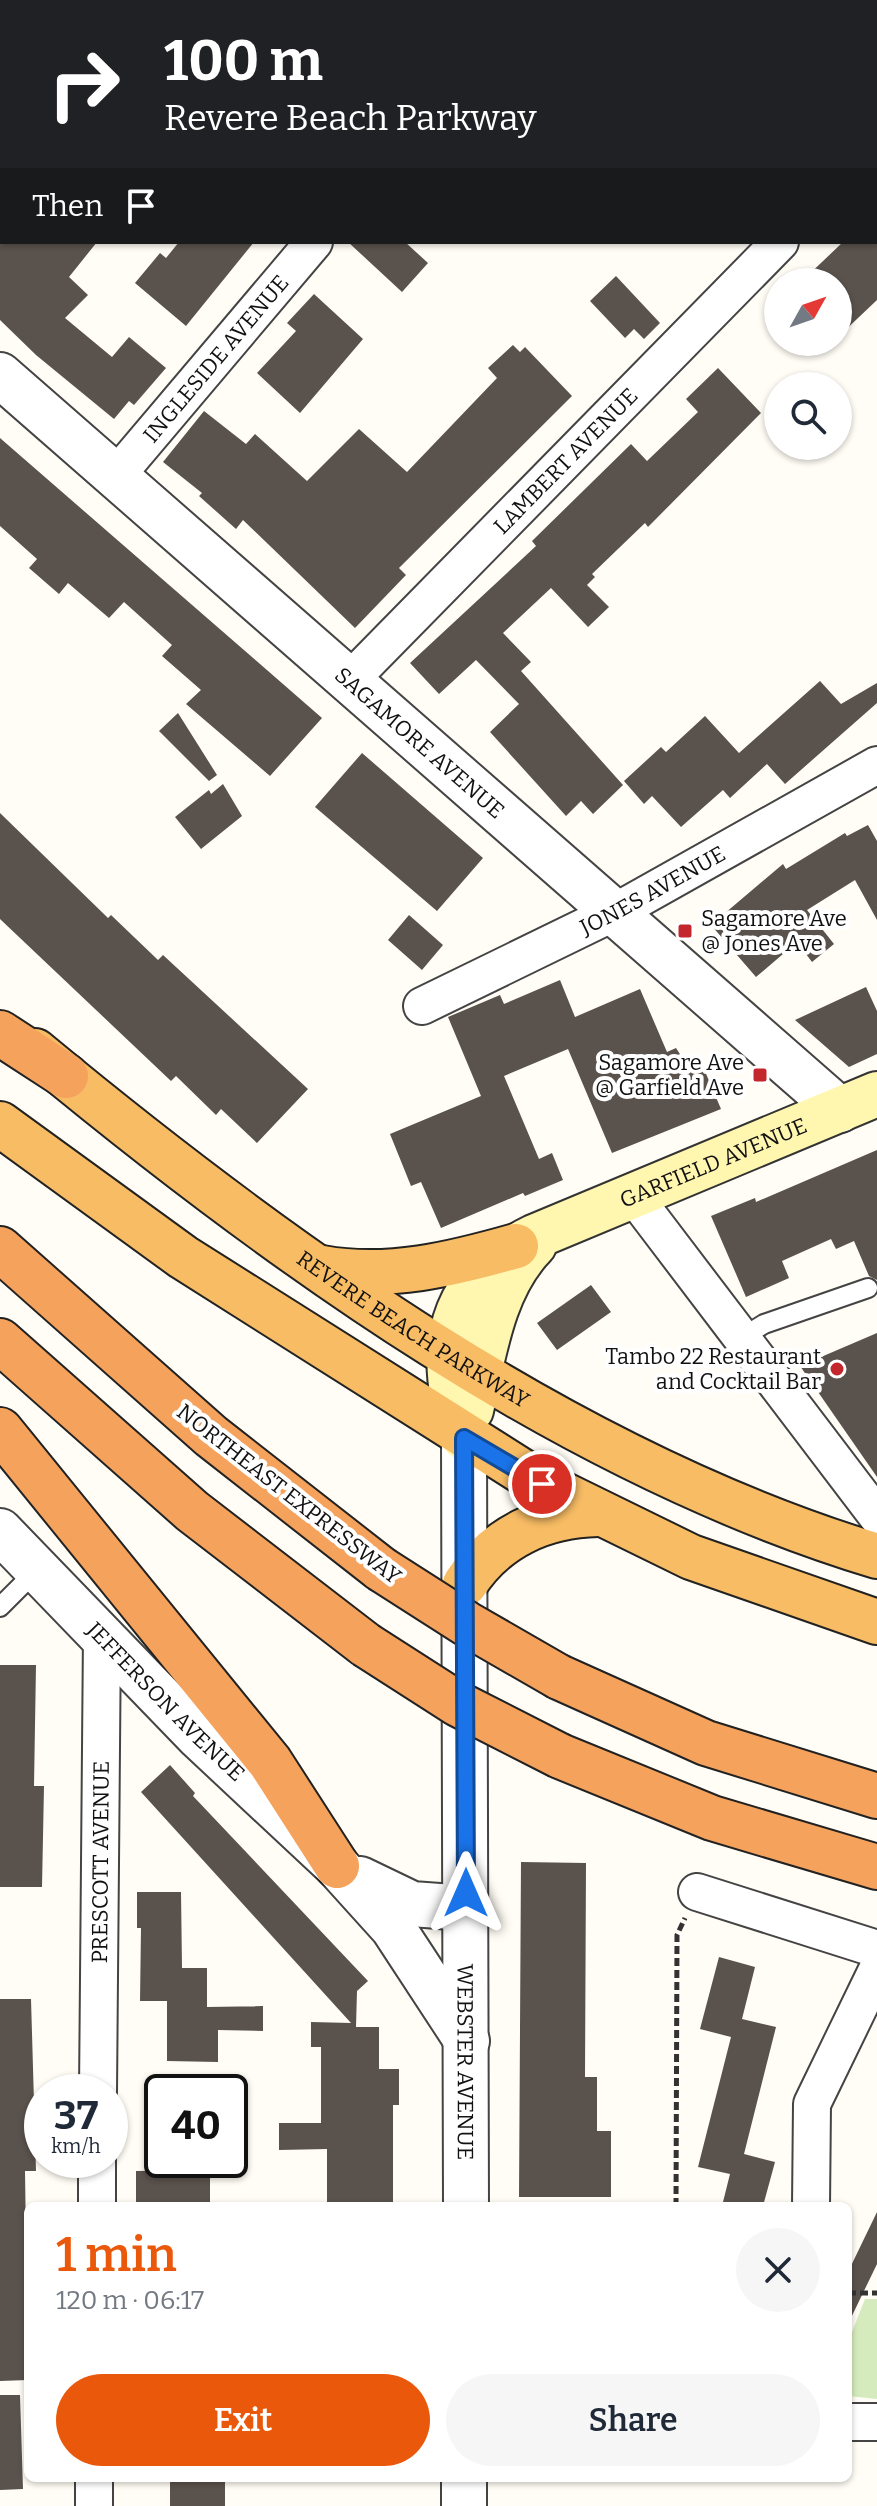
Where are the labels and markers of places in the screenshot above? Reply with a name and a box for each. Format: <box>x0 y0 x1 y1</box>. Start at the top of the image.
place label: Sagamore Ave @ Jones Ave <box>701 905 847 957</box>
marker: Sagamore Ave @ Jones Ave <box>676 922 694 940</box>
place label: Sagamore Ave @ Garfield Ave <box>595 1049 744 1101</box>
marker: Sagamore Ave @ Garfield Ave <box>751 1066 769 1084</box>
place label: Tambo 22 Restaurant and Cocktail Bar <box>605 1343 821 1395</box>
marker: Tambo 22 Restaurant and Cocktail Bar <box>828 1360 846 1378</box>
pin <box>508 1450 576 1518</box>

